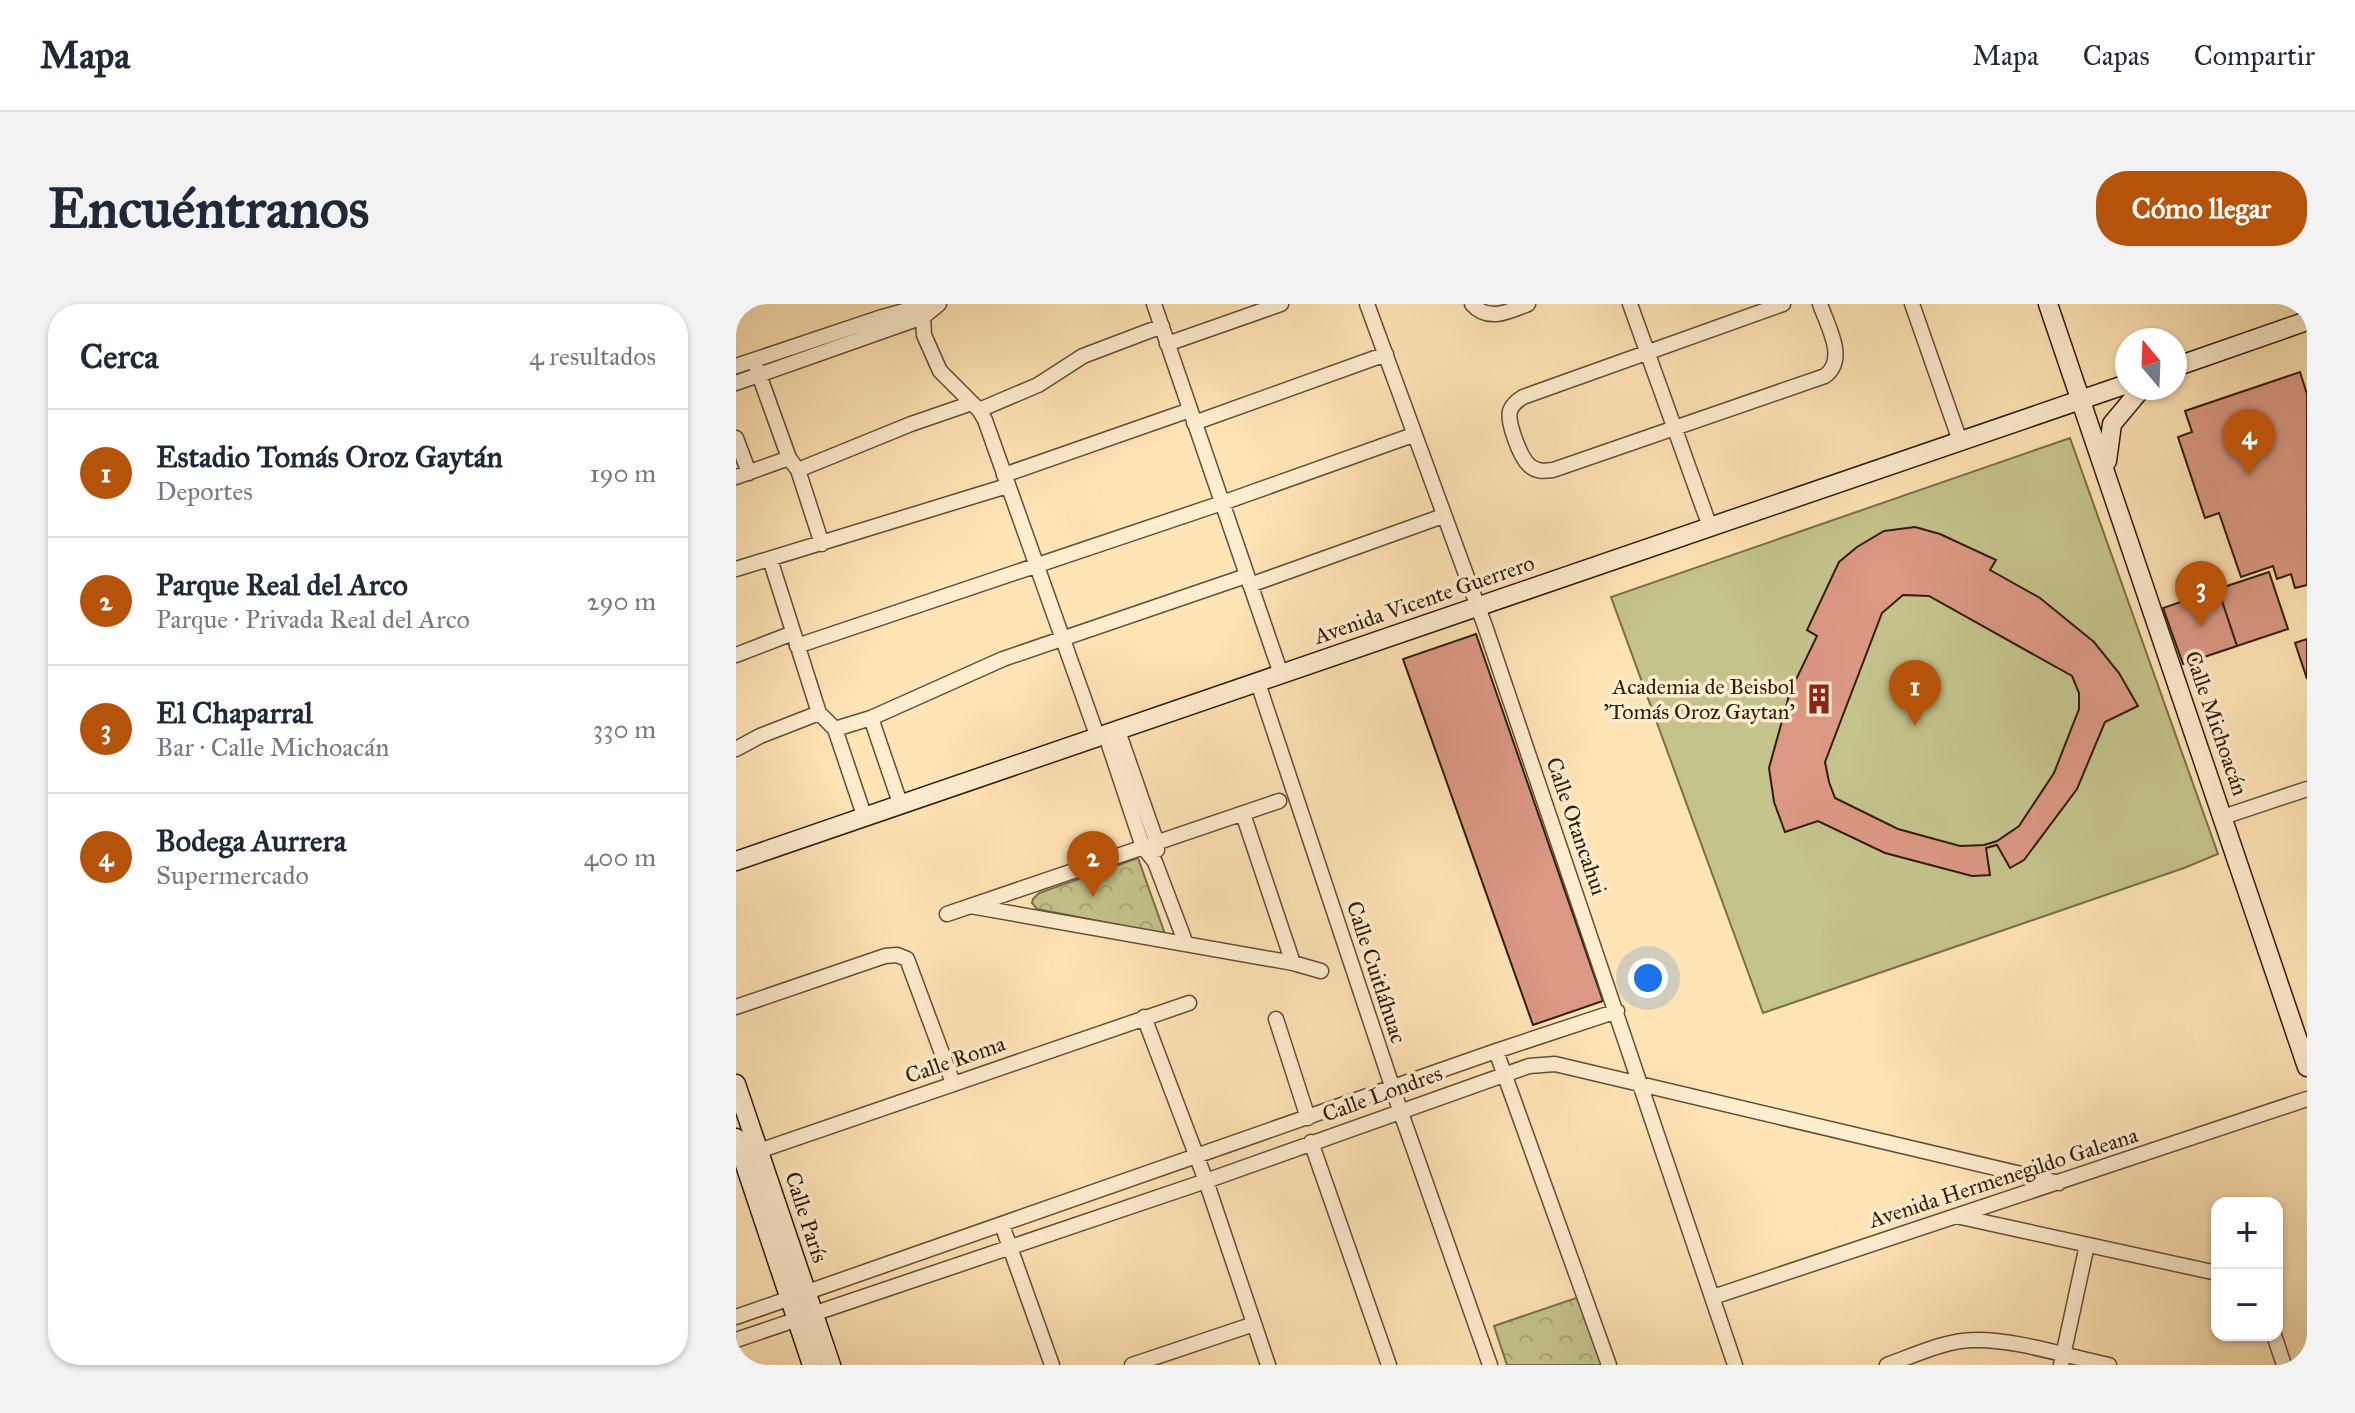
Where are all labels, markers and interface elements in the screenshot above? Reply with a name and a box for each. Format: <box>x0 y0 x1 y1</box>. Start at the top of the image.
text: Mapa <box>40 32 130 78</box>
text: Mapa <box>1972 38 2039 73</box>
text: Capas <box>2083 38 2150 73</box>
text: Compartir <box>2194 38 2315 73</box>
button: Cómo llegar <box>2096 171 2307 246</box>
text: Encuéntranos <box>48 174 369 242</box>
north arrow <box>2115 328 2187 400</box>
text: Cerca <box>80 336 159 377</box>
text: 4 resultados <box>529 340 656 372</box>
pin: 4 <box>2223 409 2275 475</box>
text: Estadio Tomás Oroz Gaytán <box>156 439 503 475</box>
text: 1 <box>101 457 111 489</box>
text: 190 m <box>589 457 656 489</box>
text: Deportes <box>156 475 253 507</box>
street label: Avenida Vicente Guerrero <box>1309 549 1538 650</box>
pin: 3 <box>2175 561 2227 627</box>
text: Parque Real del Arco <box>156 567 408 603</box>
text: 2 <box>100 585 112 617</box>
text: 290 m <box>587 585 656 617</box>
text: Parque · Privada Real del Arco <box>156 603 470 635</box>
street label: Calle Michoacán <box>2179 647 2254 799</box>
pin: 1 <box>1889 660 1941 726</box>
place label: Academia de Beisbol 'Tomás Oroz Gaytan' <box>1603 673 1795 725</box>
building icon: Academia de Beisbol 'Tomás Oroz Gaytan' <box>1802 682 1836 716</box>
text: El Chaparral <box>156 695 313 731</box>
text: 3 <box>101 713 111 745</box>
text: 330 m <box>593 713 656 745</box>
text: Bar · Calle Michoacán <box>156 731 389 763</box>
street label: Calle Otancahui <box>1540 754 1613 899</box>
text: Bodega Aurrera <box>156 823 346 859</box>
pin: 2 <box>1067 831 1119 897</box>
text: 4 <box>99 841 113 873</box>
text: 400 m <box>584 841 656 873</box>
text: Supermercado <box>156 859 309 891</box>
street label: Calle Cuitláhuac <box>1341 898 1412 1047</box>
your location <box>1628 958 1668 998</box>
street label: Calle Roma <box>901 1030 1010 1089</box>
street label: Calle Londres <box>1318 1059 1446 1128</box>
street label: Avenida Hermenegildo Galeana <box>1864 1121 2142 1234</box>
street label: Calle París <box>779 1168 834 1266</box>
map controls <box>2211 1197 2283 1341</box>
button: + <box>2211 1197 2283 1269</box>
button: − <box>2211 1269 2283 1341</box>

